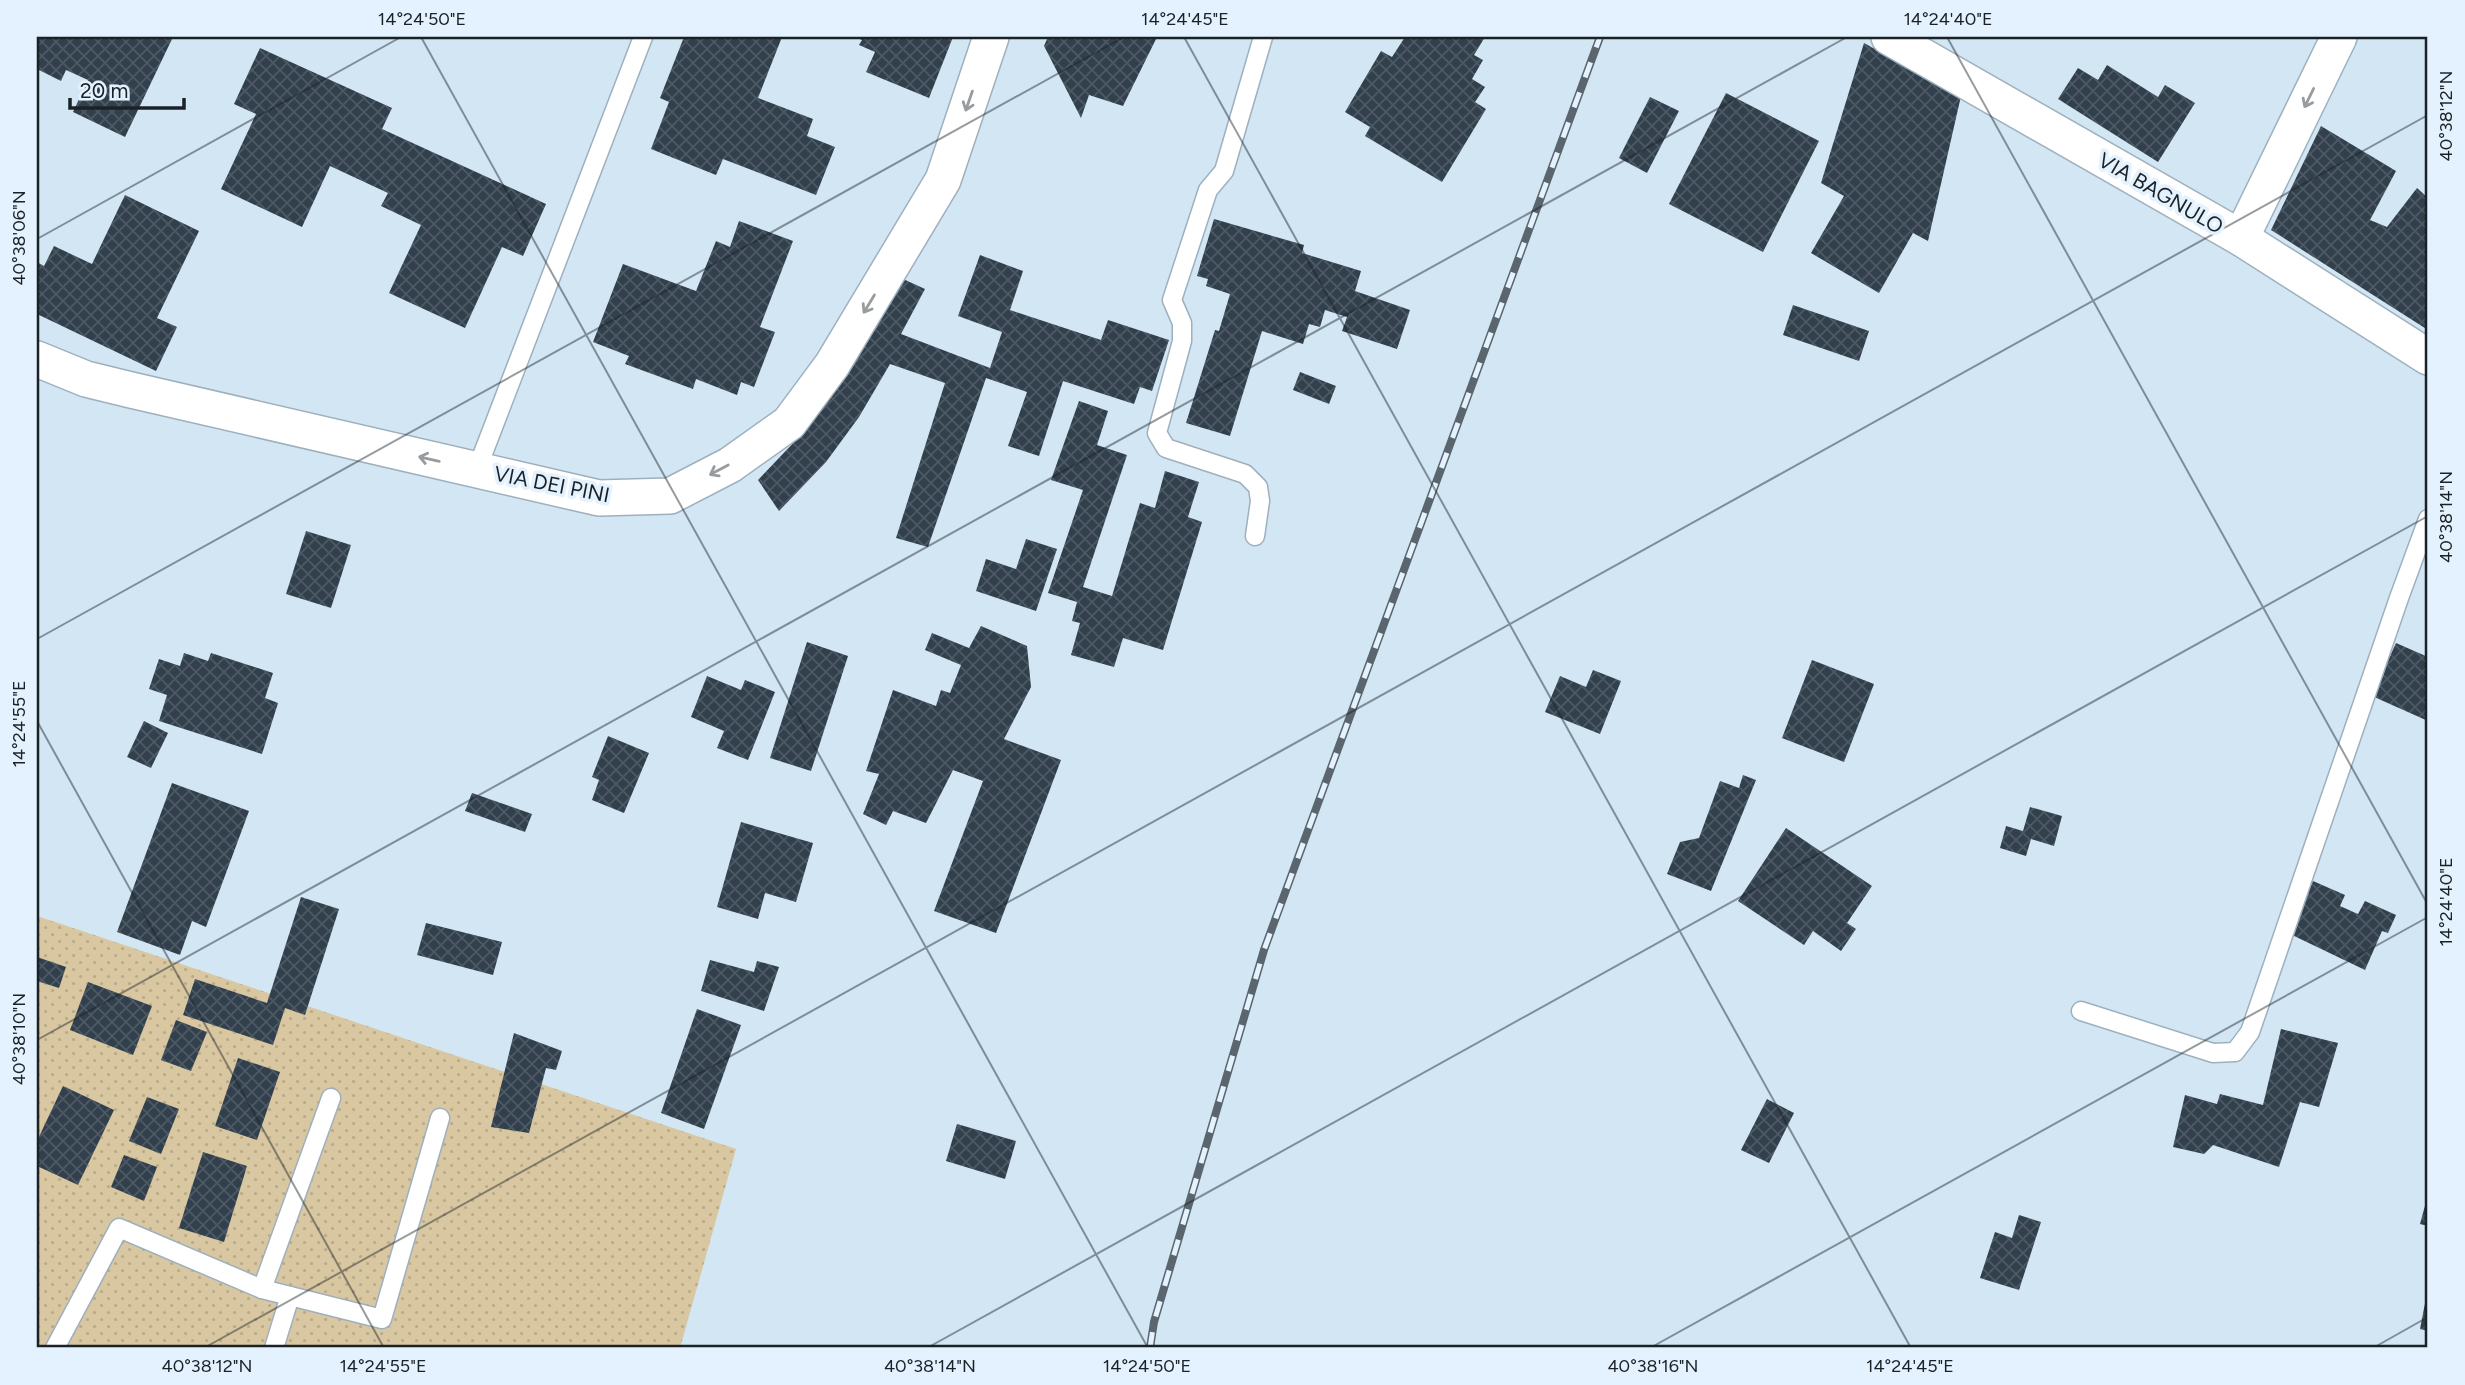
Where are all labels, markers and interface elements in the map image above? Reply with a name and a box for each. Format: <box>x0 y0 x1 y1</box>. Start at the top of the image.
text: 14°24'50"E <box>378 8 466 30</box>
text: 14°24'45"E <box>1141 8 1229 30</box>
text: 14°24'40"E <box>1903 8 1993 30</box>
scale bar <box>70 66 184 110</box>
text: 40°38'12"N <box>2435 71 2457 162</box>
text: 20 m <box>80 78 128 103</box>
one-way arrow <box>2302 87 2315 108</box>
one-way arrow <box>962 90 975 112</box>
street label: VIA BAGNULO <box>2094 147 2228 239</box>
text: 40°38'06"N <box>8 190 30 286</box>
one-way arrow <box>861 293 875 313</box>
one-way arrow <box>418 452 441 465</box>
street label: VIA DEI PINI <box>492 461 612 507</box>
one-way arrow <box>709 464 730 477</box>
text: 40°38'14"N <box>2435 471 2457 563</box>
text: 14°24'55"E <box>8 680 30 768</box>
text: 14°24'40"E <box>2435 857 2457 947</box>
text: 40°38'10"N <box>8 993 30 1085</box>
text: 40°38'12"N <box>162 1355 253 1377</box>
text: 14°24'55"E <box>339 1355 427 1377</box>
text: 40°38'14"N <box>884 1355 976 1377</box>
text: 14°24'50"E <box>1103 1355 1191 1377</box>
text: 40°38'16"N <box>1607 1355 1699 1377</box>
text: 14°24'45"E <box>1866 1355 1954 1377</box>

